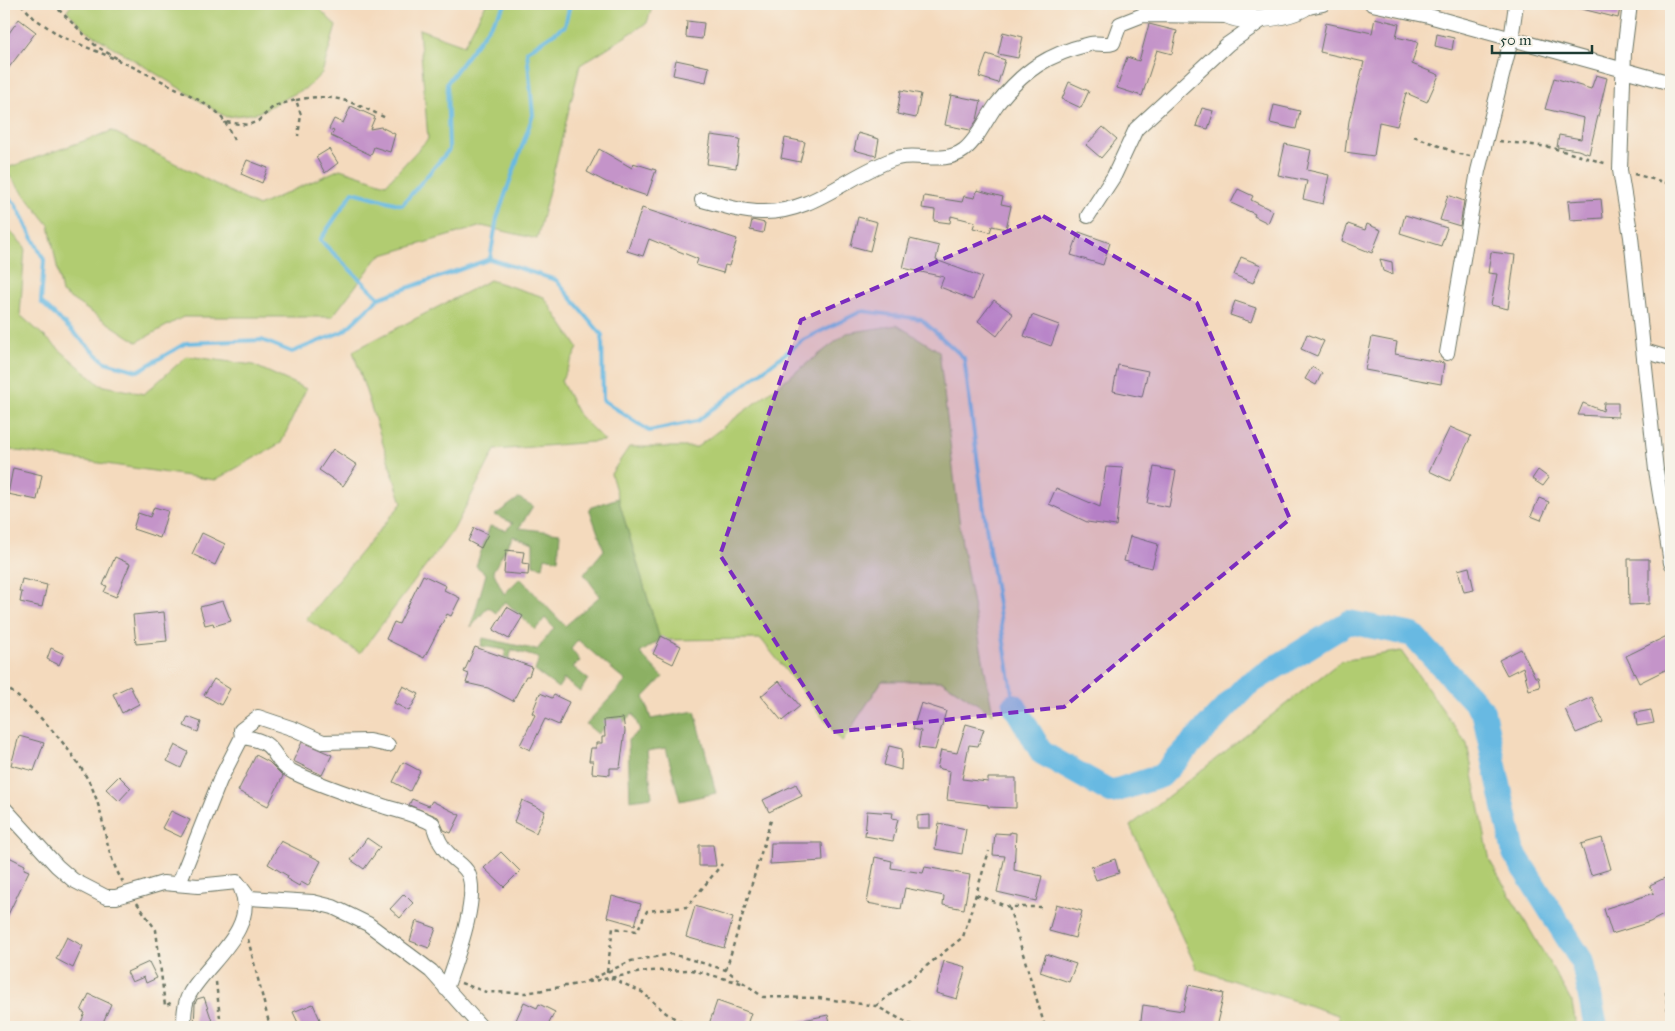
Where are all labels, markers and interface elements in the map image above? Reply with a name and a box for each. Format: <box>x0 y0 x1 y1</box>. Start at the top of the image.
scale bar <box>1492 22 1592 54</box>
text: 50 m <box>1500 31 1532 49</box>

